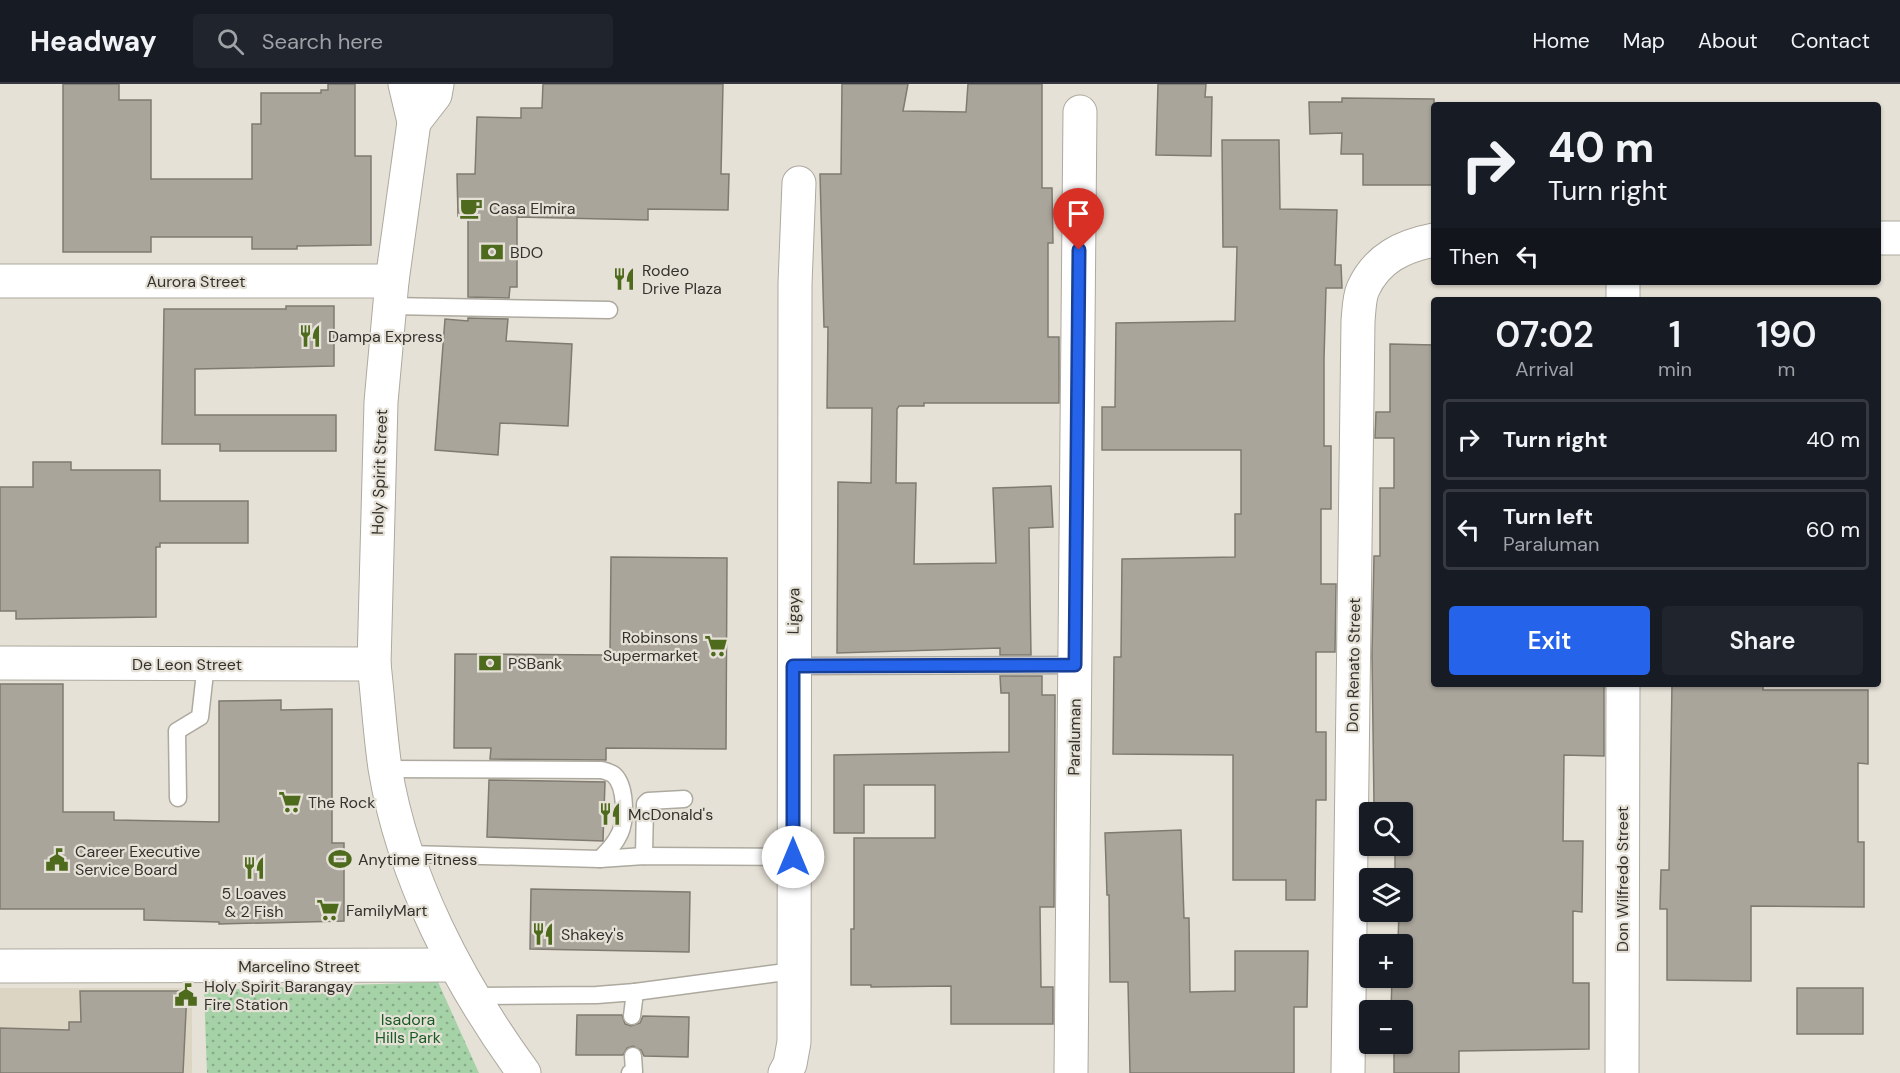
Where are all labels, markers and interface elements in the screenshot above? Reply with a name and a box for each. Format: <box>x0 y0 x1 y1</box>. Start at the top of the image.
search box <box>193 14 613 68</box>
text: Headway <box>30 23 157 60</box>
icon: search <box>214 25 247 58</box>
text: Search here <box>262 27 383 56</box>
text: Home <box>1532 27 1590 55</box>
text: Map <box>1623 27 1665 55</box>
text: About <box>1698 27 1758 55</box>
text: Contact <box>1791 27 1870 55</box>
text: 40 m <box>1548 120 1654 175</box>
icon: right <box>1449 126 1527 204</box>
text: Turn right <box>1548 173 1668 208</box>
pin <box>1053 188 1104 250</box>
cafe icon: Casa Elmira <box>458 195 484 221</box>
icon: arrive <box>1062 197 1095 230</box>
place label: Casa Elmira <box>489 198 576 219</box>
bank icon: BDO <box>479 239 505 265</box>
icon: left <box>1511 240 1544 273</box>
place label: BDO <box>510 242 543 263</box>
text: Then <box>1449 242 1499 271</box>
place label: Rodeo Drive Plaza <box>642 260 722 299</box>
restaurant icon: Rodeo Drive Plaza <box>611 266 637 292</box>
street label: Aurora Street <box>147 271 245 292</box>
text: 07:02 <box>1495 311 1594 358</box>
text: 1 <box>1669 311 1681 358</box>
text: 190 <box>1756 311 1817 358</box>
restaurant icon: Dampa Express <box>297 323 323 349</box>
place label: Dampa Express <box>328 326 443 347</box>
text: Arrival <box>1515 356 1574 382</box>
text: min <box>1658 356 1692 382</box>
text: m <box>1778 356 1795 382</box>
street label: Holy Spirit Street <box>367 409 392 535</box>
icon: right <box>1452 423 1485 456</box>
text: Turn right <box>1503 425 1608 454</box>
text: 40 m <box>1806 425 1860 454</box>
text: Turn left <box>1503 502 1593 531</box>
icon: left <box>1452 513 1485 546</box>
text: 60 m <box>1806 515 1860 544</box>
text: Paraluman <box>1503 531 1599 557</box>
street label: Ligaya <box>783 587 804 635</box>
street label: Don Renato Street <box>1342 597 1365 733</box>
button: Exit <box>1449 606 1650 675</box>
button: Share <box>1662 606 1863 675</box>
place label: Robinsons Supermarket <box>603 627 698 666</box>
supermarket icon: Robinsons Supermarket <box>703 633 729 659</box>
bank icon: PSBank <box>477 650 503 676</box>
place label: PSBank <box>508 653 562 674</box>
street label: De Leon Street <box>132 654 242 675</box>
street label: Paraluman <box>1063 698 1086 776</box>
supermarket icon: The Rock <box>277 789 303 815</box>
place label: The Rock <box>308 792 375 813</box>
restaurant icon: McDonald's <box>597 801 623 827</box>
map controls <box>1359 802 1413 1054</box>
button: search <box>1359 802 1413 856</box>
place label: McDonald's <box>628 804 713 825</box>
street label: Don Wilfredo Street <box>1612 806 1633 952</box>
position arrow <box>761 825 825 889</box>
place label: Career Executive Service Board <box>75 841 200 880</box>
sports icon: Anytime Fitness <box>327 846 353 872</box>
public building icon: Career Executive Service Board <box>44 847 70 873</box>
place label: Anytime Fitness <box>358 849 477 870</box>
restaurant icon: 5 Loaves & 2 Fish <box>241 855 267 881</box>
button: layers <box>1359 868 1413 922</box>
place label: 5 Loaves & 2 Fish <box>221 883 287 922</box>
supermarket icon: FamilyMart <box>315 897 341 923</box>
place label: FamilyMart <box>346 900 428 921</box>
restaurant icon: Shakey's <box>530 921 556 947</box>
place label: Shakey's <box>561 924 624 945</box>
button: + <box>1359 934 1413 988</box>
street label: Marcelino Street <box>238 956 360 977</box>
place label: Holy Spirit Barangay Fire Station <box>204 976 353 1015</box>
public building icon: Holy Spirit Barangay Fire Station <box>173 982 199 1008</box>
button: − <box>1359 1000 1413 1054</box>
park label: Isadora Hills Park <box>375 1009 441 1048</box>

